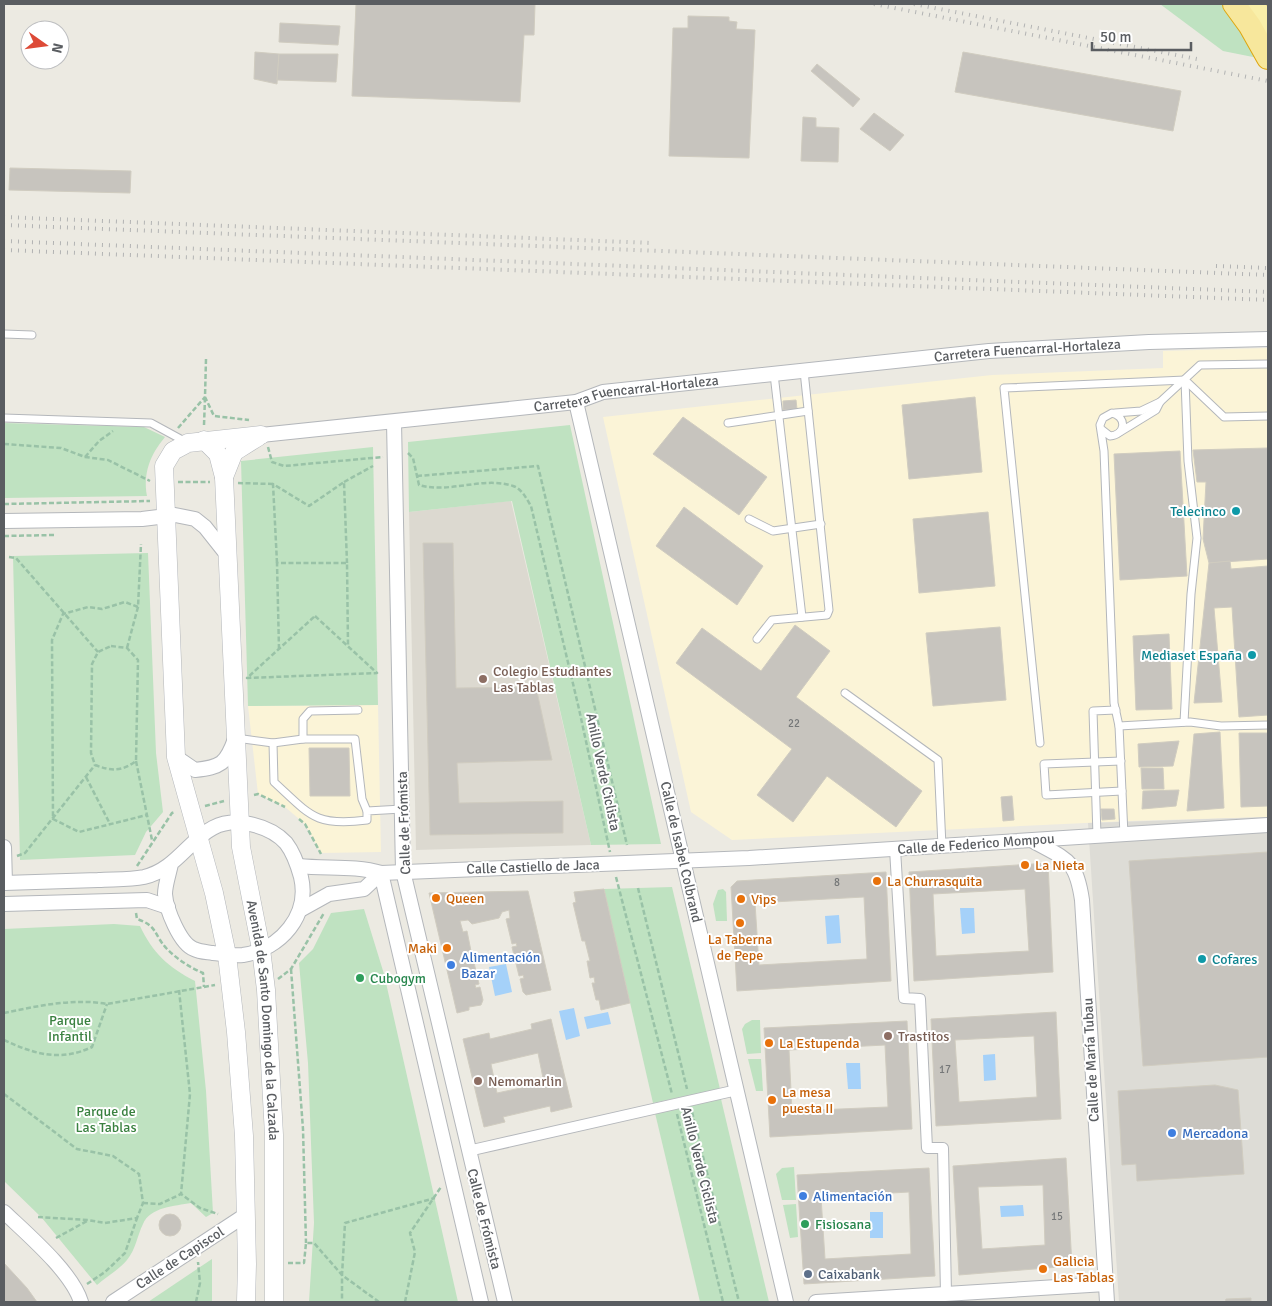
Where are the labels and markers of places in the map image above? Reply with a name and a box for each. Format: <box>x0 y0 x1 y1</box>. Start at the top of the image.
place label: Telecinco <box>1170 503 1226 520</box>
marker: Telecinco <box>1230 505 1242 517</box>
place label: Mediaset España <box>1141 647 1242 664</box>
marker: Mediaset España <box>1246 649 1258 661</box>
place label: Colegio Estudiantes Las Tablas <box>493 663 612 696</box>
marker: Colegio Estudiantes Las Tablas <box>477 673 489 685</box>
place label: La Nieta <box>1035 857 1085 874</box>
marker: La Nieta <box>1019 859 1031 871</box>
place label: La Churrasquita <box>887 873 982 890</box>
marker: La Churrasquita <box>871 875 883 887</box>
place label: Queen <box>446 890 484 907</box>
place label: Vips <box>751 891 776 908</box>
marker: Queen <box>430 892 442 904</box>
marker: Vips <box>735 893 747 905</box>
marker: La Taberna de Pepe <box>734 917 746 929</box>
place label: La Taberna de Pepe <box>708 931 772 964</box>
place label: Maki <box>408 940 437 957</box>
marker: Maki <box>441 942 453 954</box>
place label: Alimentación Bazar <box>461 949 540 982</box>
place label: Cofares <box>1212 951 1257 968</box>
marker: Cofares <box>1196 953 1208 965</box>
marker: Alimentación Bazar <box>445 959 457 971</box>
place label: Cubogym <box>370 970 426 987</box>
marker: Cubogym <box>354 972 366 984</box>
place label: Trastitos <box>898 1028 949 1045</box>
marker: Trastitos <box>882 1030 894 1042</box>
place label: La Estupenda <box>779 1035 860 1052</box>
marker: La Estupenda <box>763 1037 775 1049</box>
place label: Nemomarlin <box>488 1073 562 1090</box>
marker: Nemomarlin <box>472 1075 484 1087</box>
place label: La mesa puesta II <box>782 1084 833 1117</box>
marker: La mesa puesta II <box>766 1094 778 1106</box>
place label: Mercadona <box>1182 1125 1248 1142</box>
marker: Mercadona <box>1166 1127 1178 1139</box>
place label: Alimentación <box>813 1188 892 1205</box>
marker: Alimentación <box>797 1190 809 1202</box>
place label: Fisiosana <box>815 1216 871 1233</box>
marker: Fisiosana <box>799 1218 811 1230</box>
place label: Galicia Las Tablas <box>1053 1253 1114 1286</box>
marker: Galicia Las Tablas <box>1037 1263 1049 1275</box>
place label: Caixabank <box>818 1266 880 1283</box>
marker: Caixabank <box>802 1268 814 1280</box>

